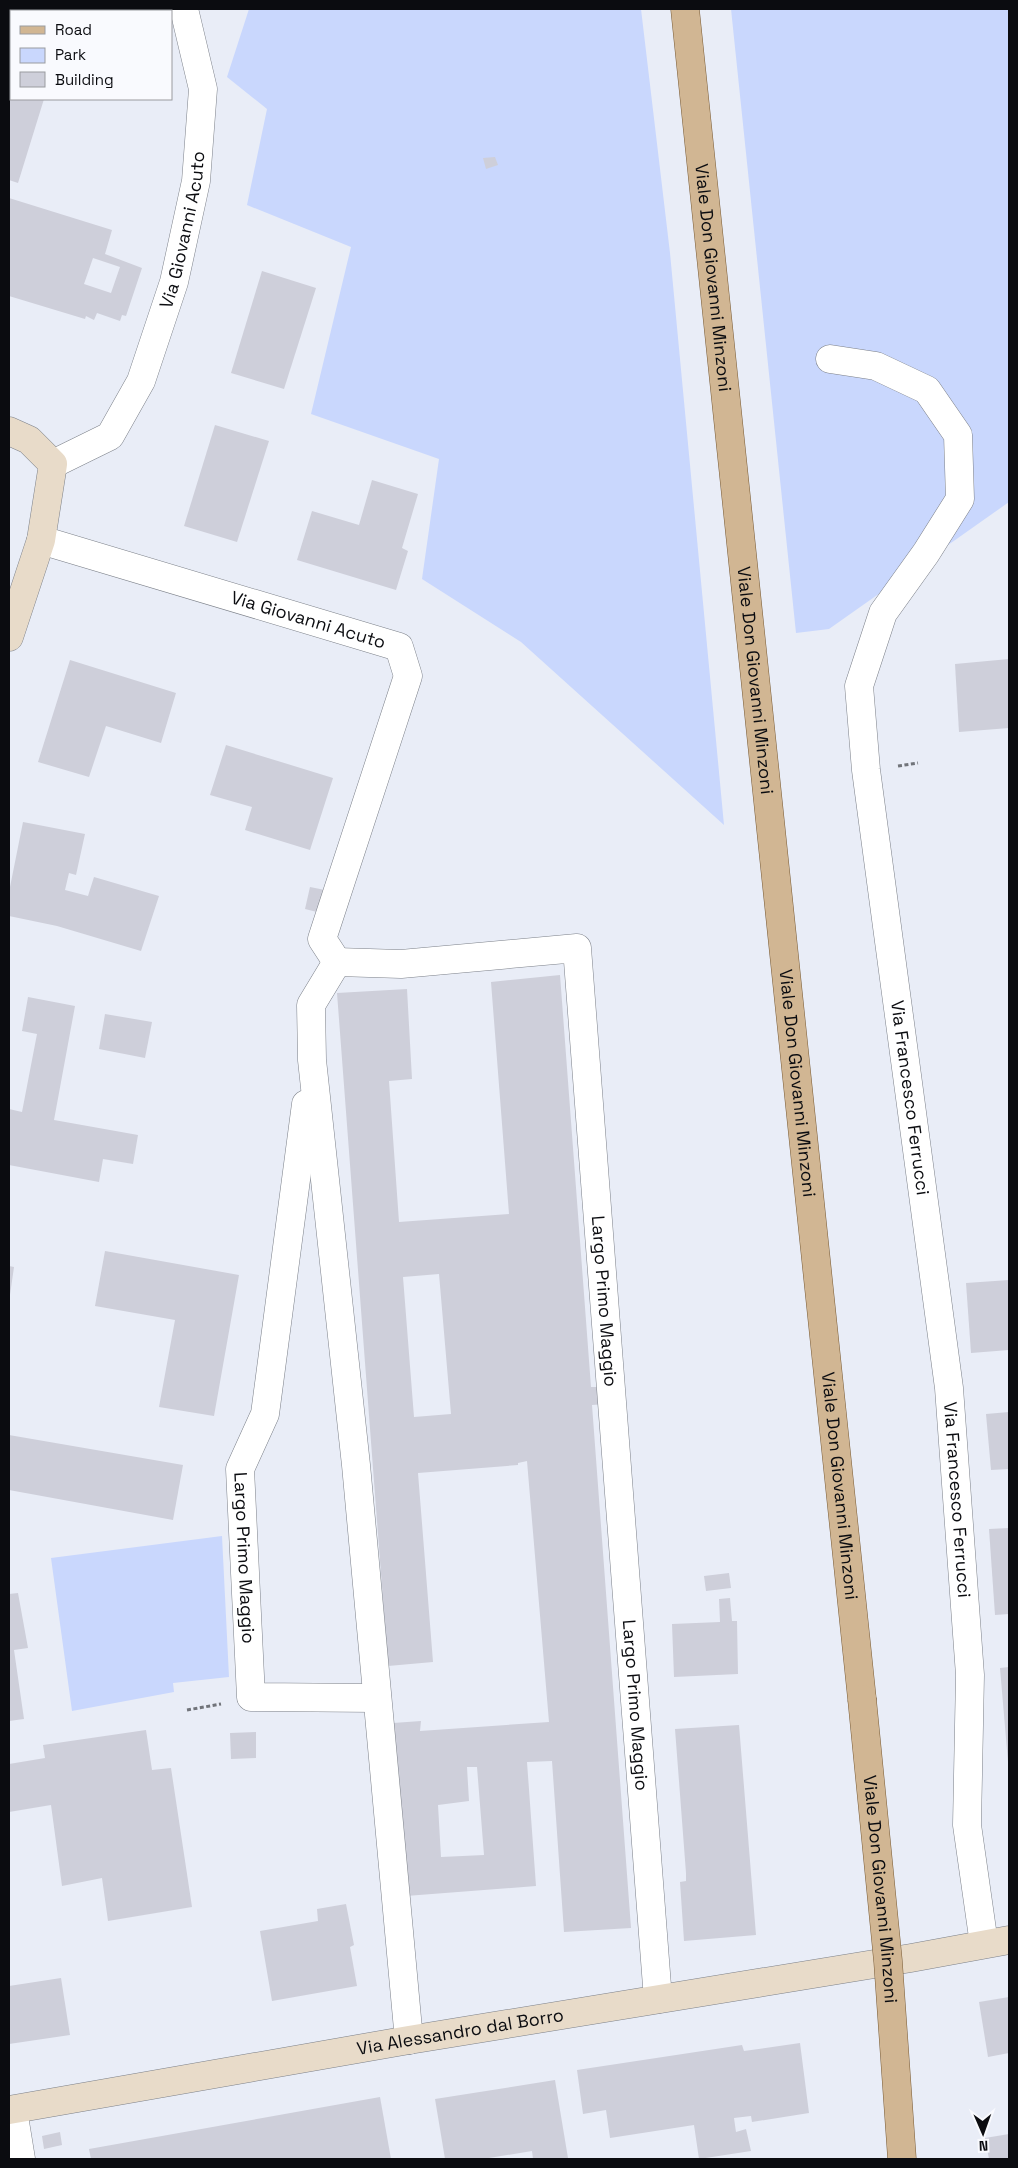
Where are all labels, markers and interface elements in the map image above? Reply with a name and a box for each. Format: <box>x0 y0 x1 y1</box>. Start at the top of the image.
legend <box>10 10 172 100</box>
text: Road <box>55 20 92 39</box>
text: Park <box>55 45 86 64</box>
text: Building <box>55 70 114 89</box>
street label: Via Giovanni Acuto <box>154 150 209 311</box>
street label: Viale Don Giovanni Minzoni <box>690 162 737 393</box>
street label: Viale Don Giovanni Minzoni <box>732 565 779 795</box>
street label: Via Giovanni Acuto <box>228 585 389 653</box>
street label: Viale Don Giovanni Minzoni <box>775 968 821 1198</box>
street label: Via Francesco Ferrucci <box>886 999 935 1197</box>
street label: Largo Primo Maggio <box>587 1215 623 1388</box>
street label: Viale Don Giovanni Minzoni <box>817 1371 864 1601</box>
street label: Via Francesco Ferrucci <box>939 1401 976 1599</box>
street label: Largo Primo Maggio <box>229 1471 260 1644</box>
street label: Largo Primo Maggio <box>618 1619 654 1791</box>
street label: Viale Don Giovanni Minzoni <box>859 1774 903 2004</box>
street label: Via Alessandro dal Borro <box>355 2003 565 2060</box>
north arrow <box>958 2108 1008 2158</box>
text: N <box>978 2137 988 2155</box>

